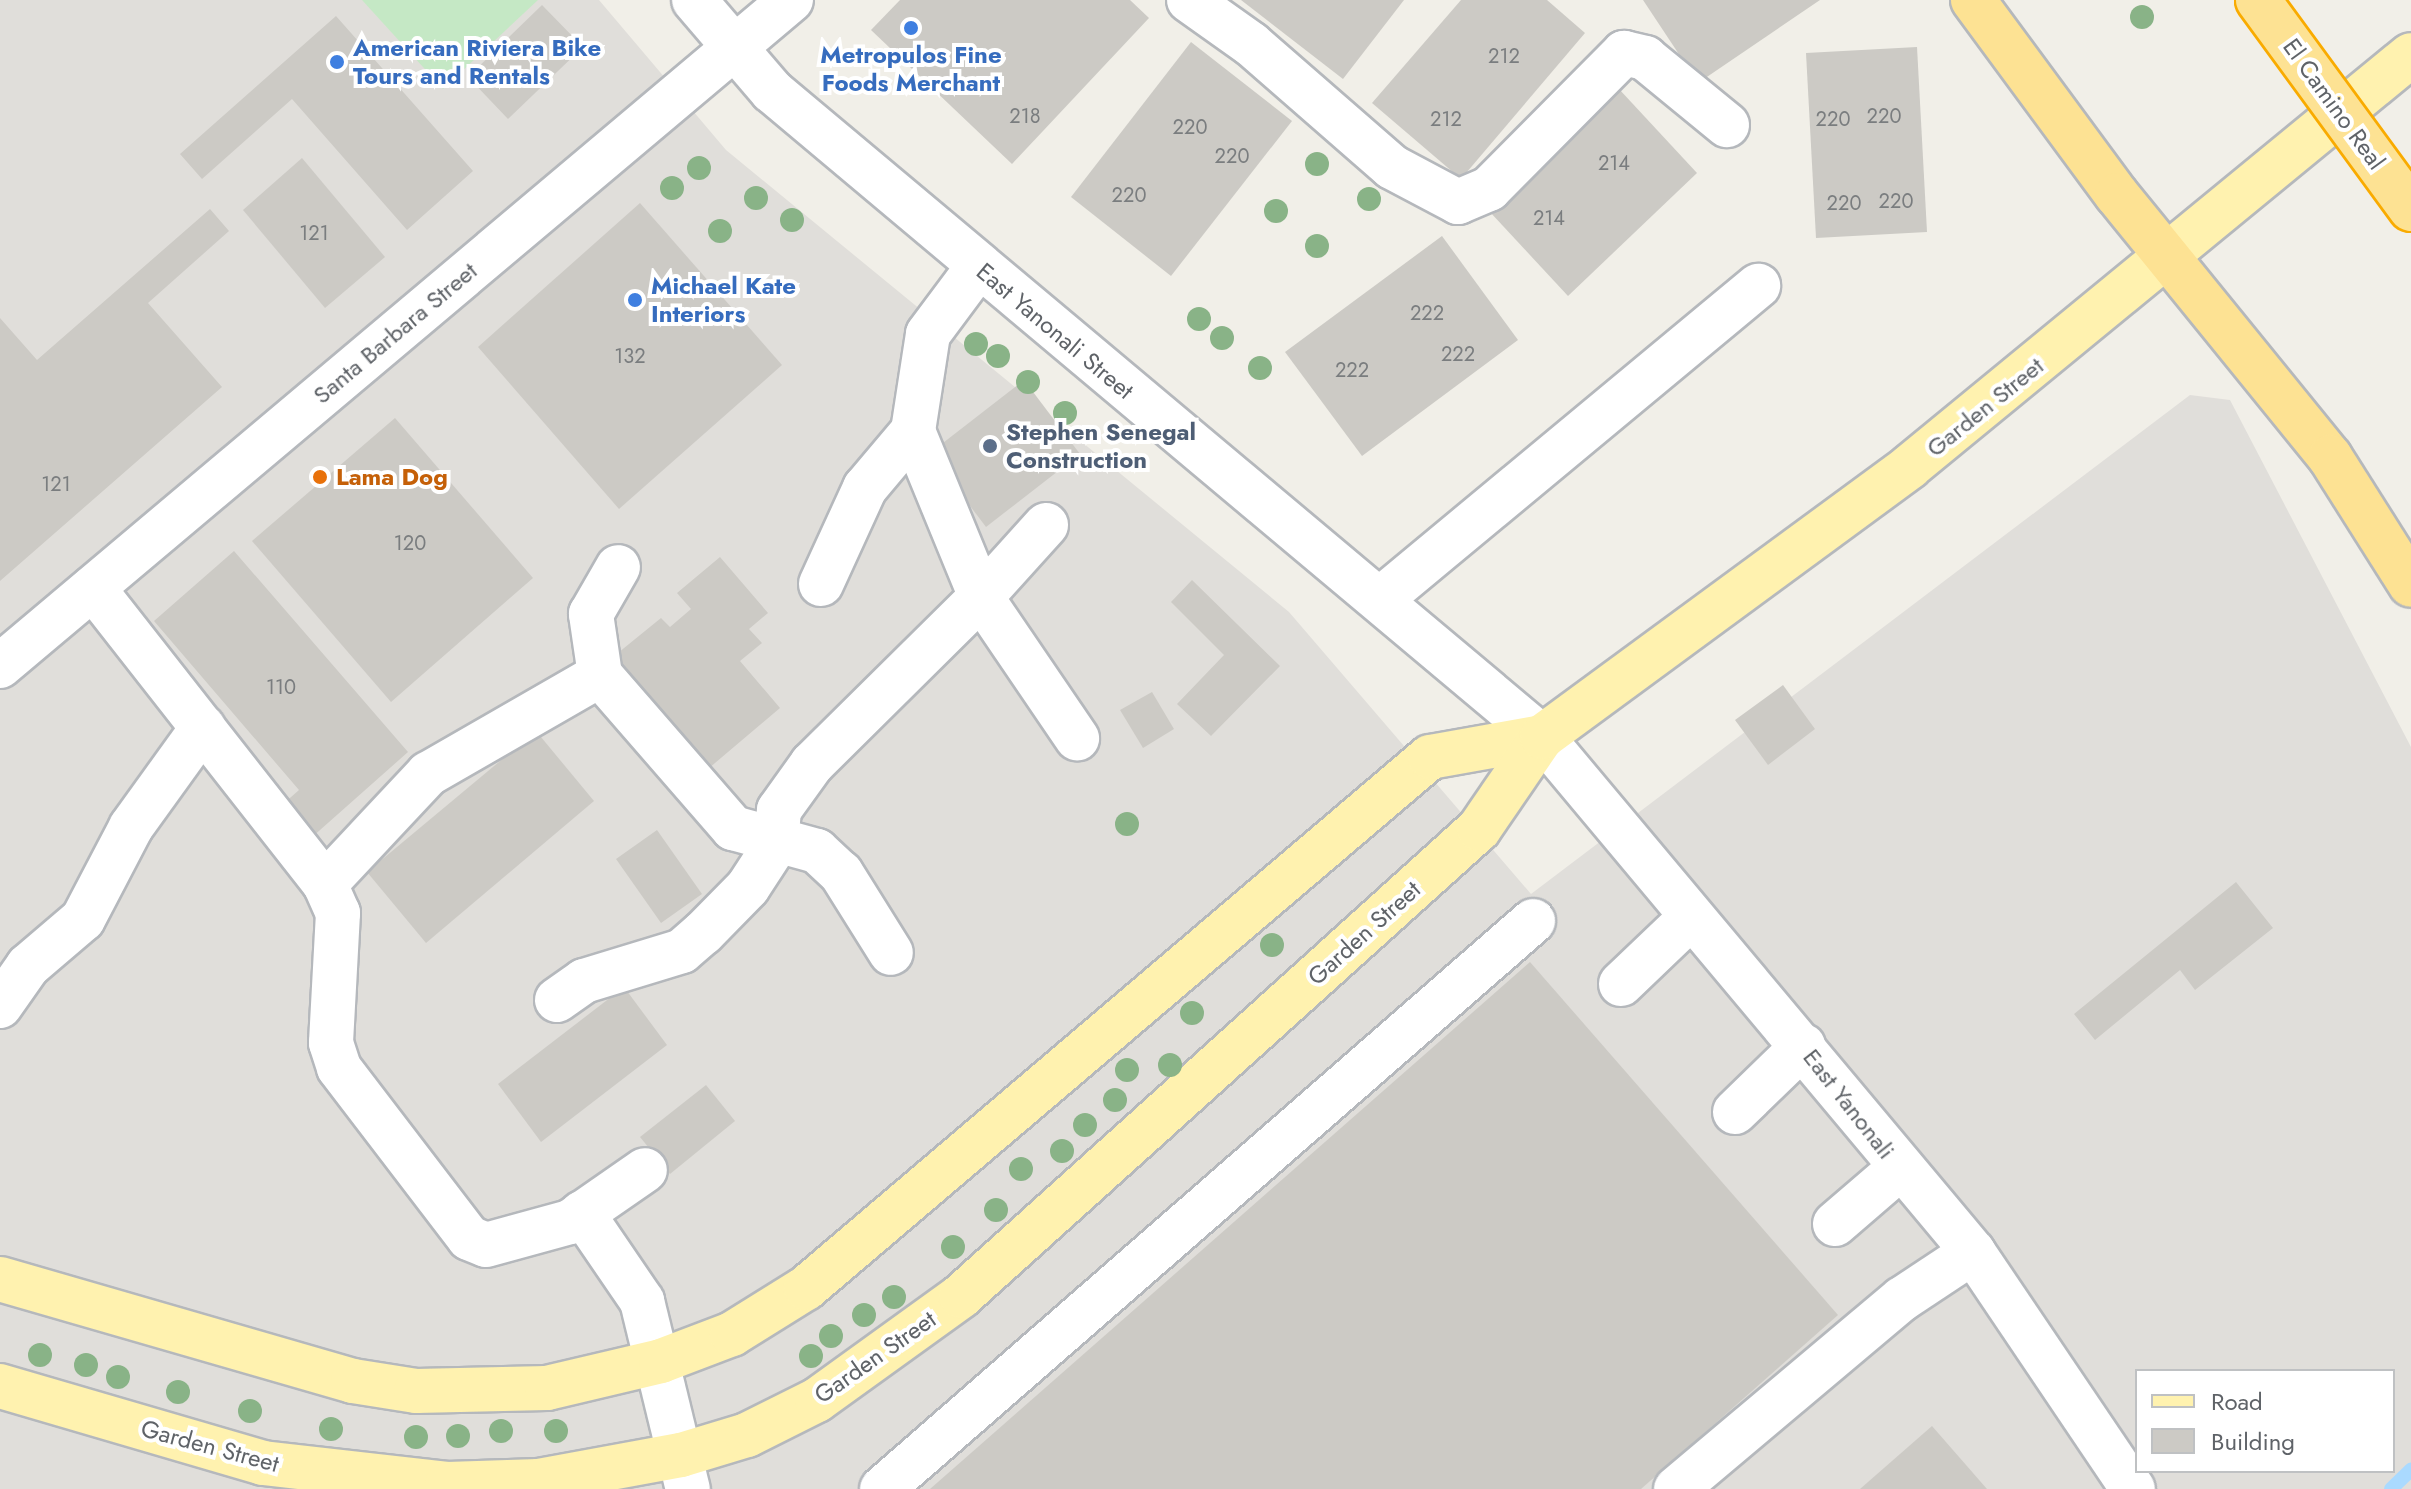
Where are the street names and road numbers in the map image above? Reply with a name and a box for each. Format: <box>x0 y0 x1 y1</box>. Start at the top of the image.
street label: El Camino Real <box>2277 33 2391 175</box>
street label: Santa Barbara Street <box>307 256 483 410</box>
street label: East Yanonali Street <box>971 257 1139 405</box>
street label: Garden Street <box>1921 351 2049 463</box>
street label: Garden Street <box>1302 875 1426 991</box>
street label: East Yanonali <box>1797 1043 1901 1165</box>
street label: Garden Street <box>809 1305 941 1409</box>
street label: Garden Street <box>138 1414 282 1478</box>

